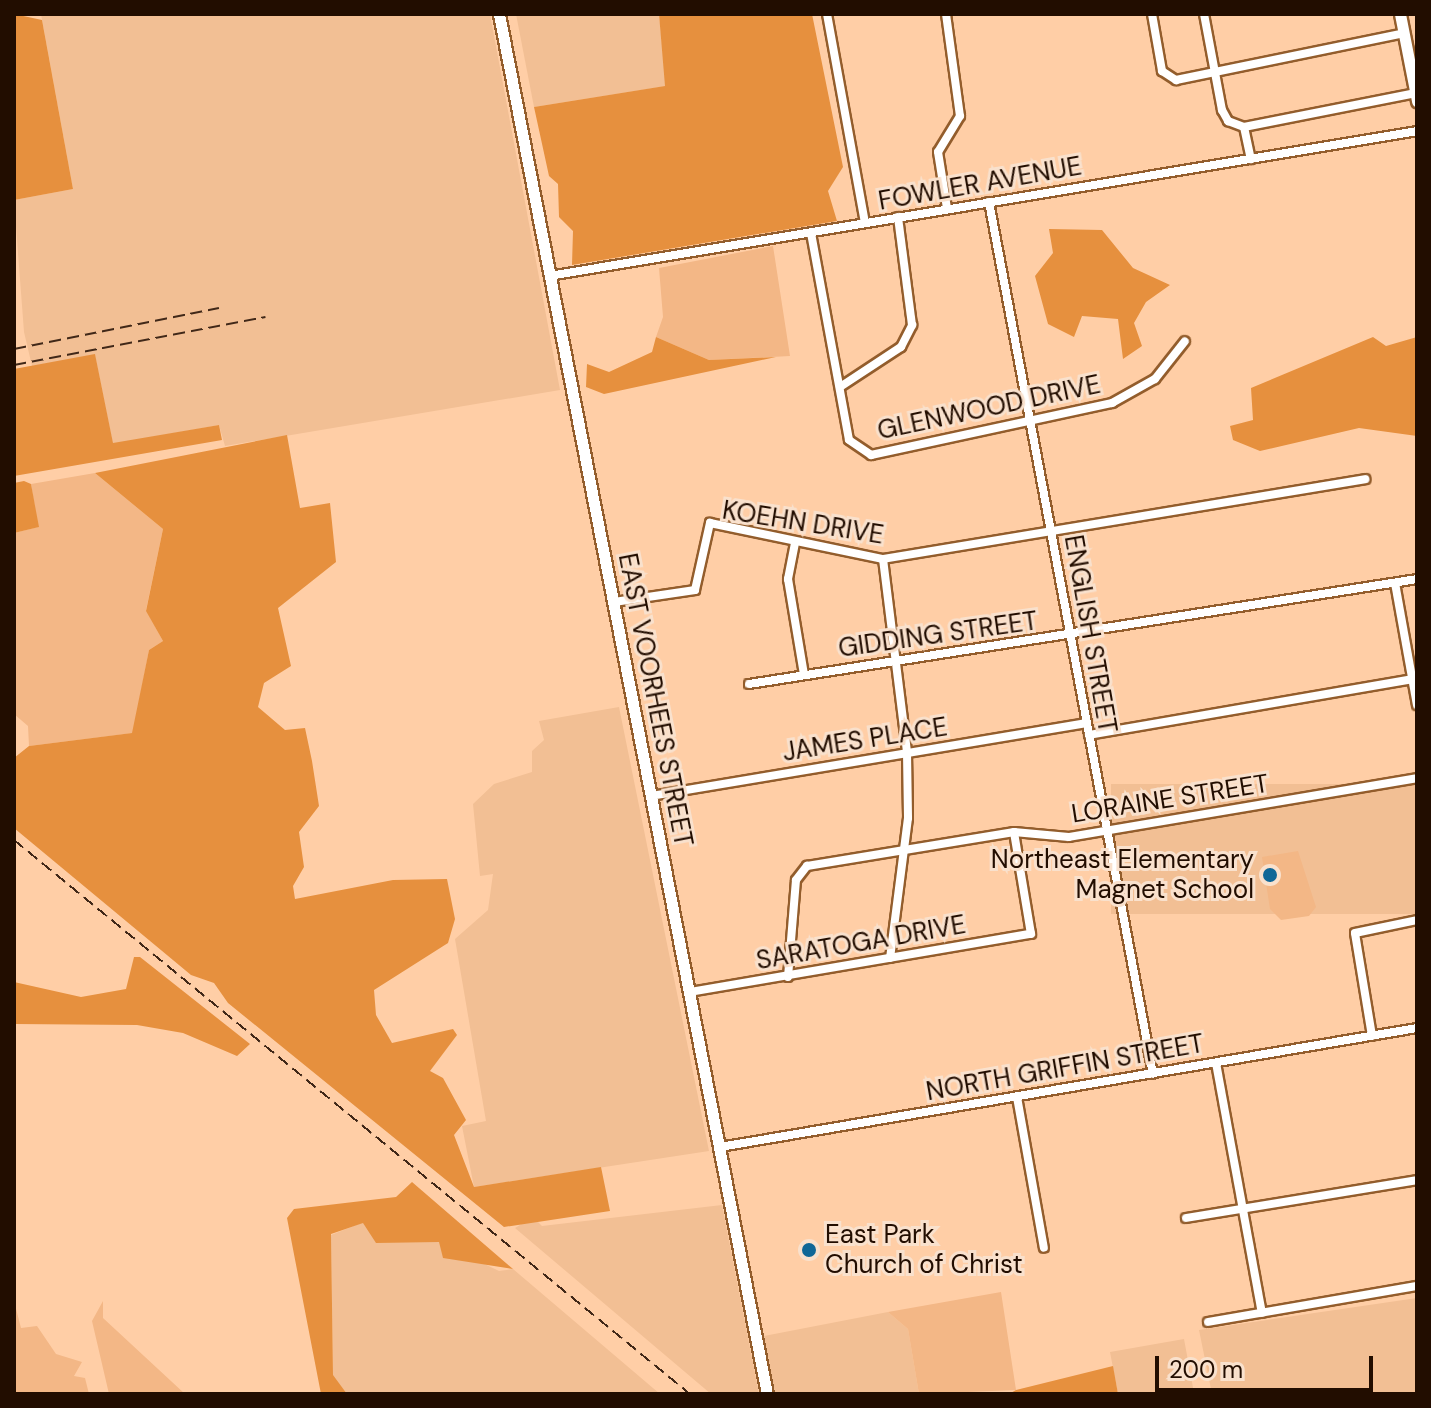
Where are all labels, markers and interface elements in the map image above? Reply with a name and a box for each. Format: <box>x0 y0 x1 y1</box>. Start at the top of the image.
street label: FOWLER AVENUE <box>876 151 1084 217</box>
street label: GLENWOOD DRIVE <box>875 369 1103 447</box>
street label: KOEHN DRIVE <box>720 495 886 551</box>
street label: ENGLISH STREET <box>1057 533 1123 735</box>
street label: EAST VOORHEES STREET <box>611 551 699 849</box>
street label: GIDDING STREET <box>836 606 1040 664</box>
street label: JAMES PLACE <box>780 712 950 768</box>
street label: LORAINE STREET <box>1069 768 1271 830</box>
place label: Northeast Elementary Magnet School <box>991 844 1254 906</box>
marker: Northeast Elementary Magnet School <box>1261 866 1279 884</box>
street label: SARATOGA DRIVE <box>754 909 968 977</box>
street label: NORTH GRIFFIN STREET <box>924 1028 1206 1108</box>
place label: East Park Church of Christ <box>825 1219 1023 1280</box>
marker: East Park Church of Christ <box>800 1241 818 1259</box>
scale bar <box>1159 1340 1377 1390</box>
text: 200 m <box>1169 1354 1243 1385</box>

